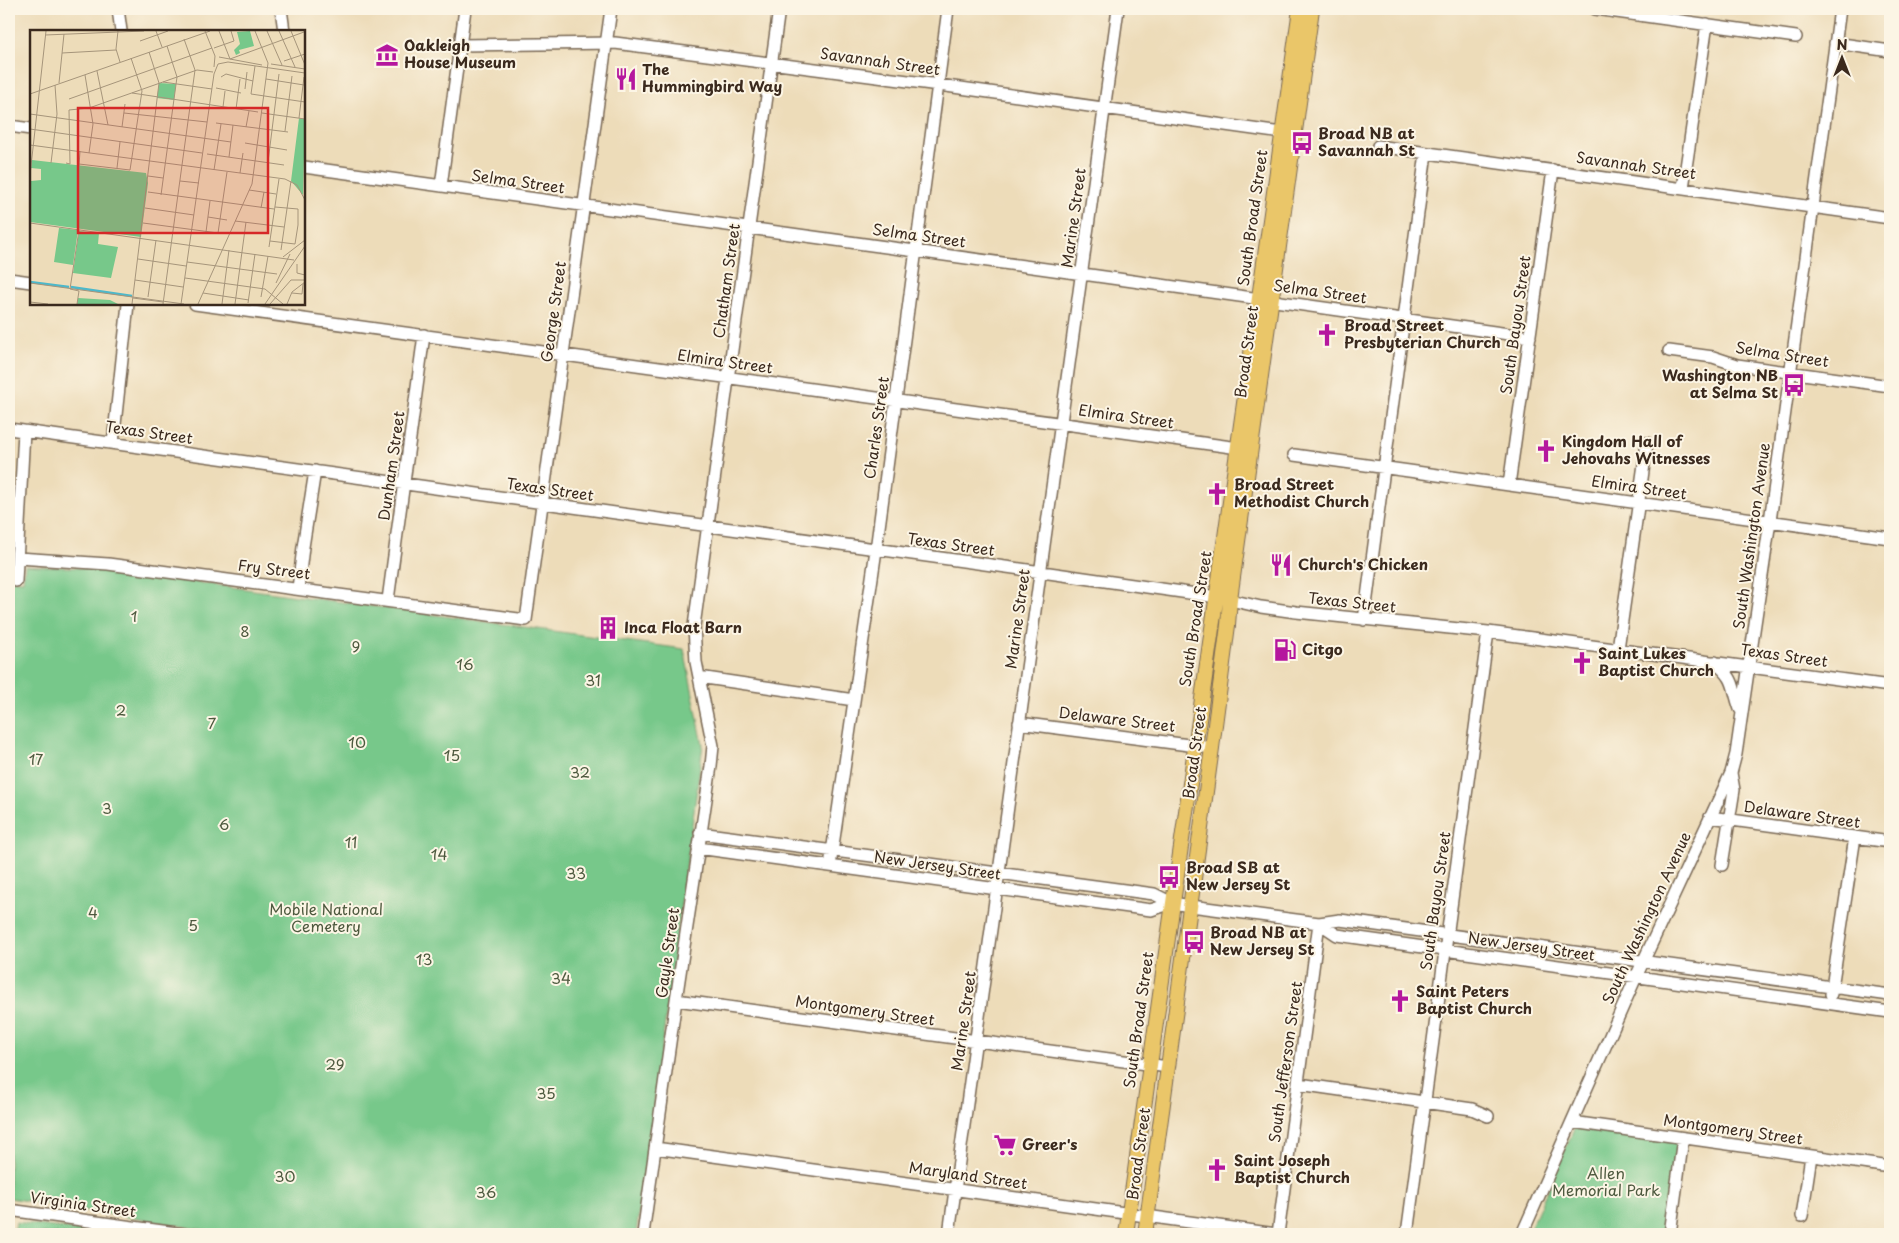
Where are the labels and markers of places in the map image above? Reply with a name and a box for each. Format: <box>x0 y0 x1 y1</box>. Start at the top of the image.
place label: Oakleigh House Museum <box>404 33 516 73</box>
museum icon: Oakleigh House Museum <box>374 42 400 68</box>
place label: The Hummingbird Way <box>642 57 783 97</box>
restaurant icon: The Hummingbird Way <box>613 66 639 92</box>
place label: Broad NB at Savannah St <box>1318 121 1415 161</box>
bus stop icon: Broad NB at Savannah St <box>1289 130 1315 156</box>
place label: Broad Street Presbyterian Church <box>1344 313 1501 353</box>
church icon: Broad Street Presbyterian Church <box>1314 322 1340 348</box>
place label: Washington NB at Selma St <box>1662 363 1778 403</box>
bus stop icon: Washington NB at Selma St <box>1781 372 1807 398</box>
place label: Kingdom Hall of Jehovahs Witnesses <box>1562 429 1710 469</box>
church icon: Kingdom Hall of Jehovahs Witnesses <box>1533 438 1559 464</box>
place label: Broad Street Methodist Church <box>1234 472 1369 512</box>
church icon: Broad Street Methodist Church <box>1204 481 1230 507</box>
restaurant icon: Church's Chicken <box>1268 552 1294 578</box>
place label: Church's Chicken <box>1298 552 1428 575</box>
building icon: Inca Float Barn <box>595 615 621 641</box>
place label: Inca Float Barn <box>624 615 742 638</box>
fuel station icon: Citgo <box>1272 637 1298 663</box>
place label: Citgo <box>1302 637 1343 660</box>
place label: Saint Lukes Baptist Church <box>1598 641 1714 681</box>
church icon: Saint Lukes Baptist Church <box>1569 650 1595 676</box>
place label: Broad SB at New Jersey St <box>1186 855 1290 895</box>
bus stop icon: Broad SB at New Jersey St <box>1156 864 1182 890</box>
place label: Broad NB at New Jersey St <box>1210 920 1314 960</box>
bus stop icon: Broad NB at New Jersey St <box>1181 929 1207 955</box>
place label: Saint Peters Baptist Church <box>1416 979 1532 1019</box>
church icon: Saint Peters Baptist Church <box>1387 988 1413 1014</box>
supermarket icon: Greer's <box>992 1132 1018 1158</box>
place label: Greer's <box>1022 1132 1077 1155</box>
place label: Saint Joseph Baptist Church <box>1234 1148 1350 1188</box>
church icon: Saint Joseph Baptist Church <box>1204 1157 1230 1183</box>

